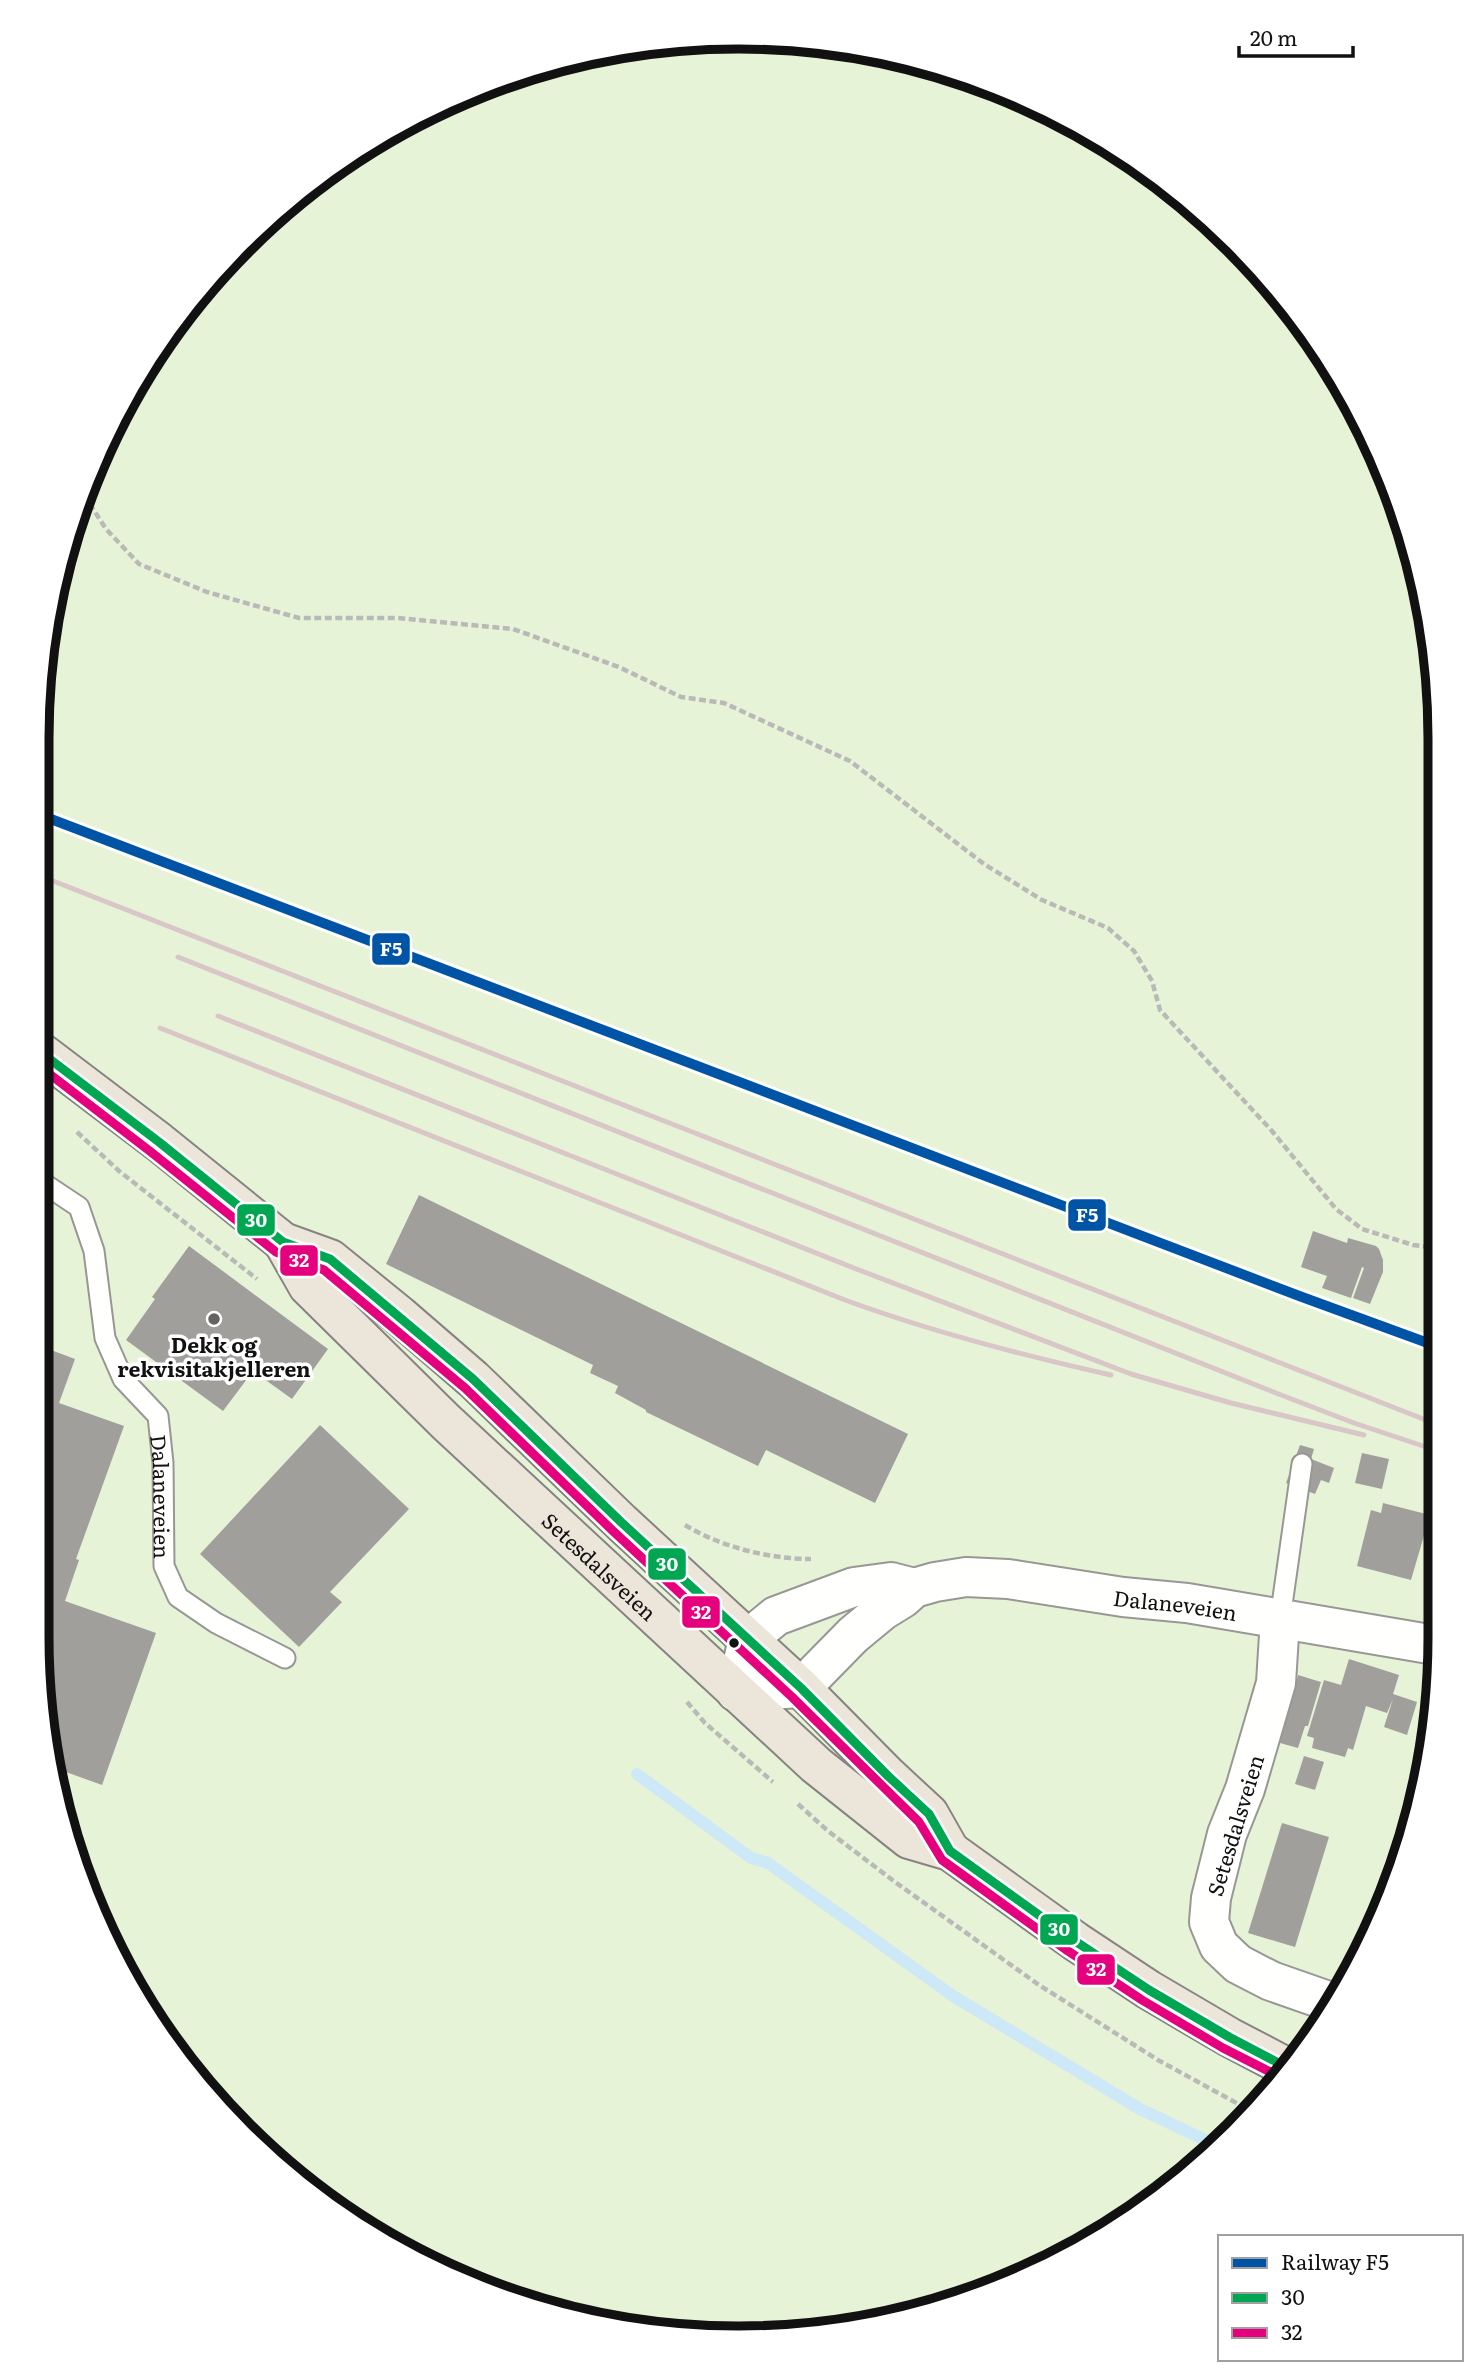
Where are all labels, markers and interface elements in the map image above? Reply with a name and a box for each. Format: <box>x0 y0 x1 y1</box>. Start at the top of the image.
scale bar <box>1239 14 1353 58</box>
text: 20 m <box>1250 21 1297 52</box>
line badge: F5 <box>371 932 411 966</box>
text: F5 <box>380 934 402 962</box>
line badge: F5 <box>1067 1198 1107 1232</box>
text: F5 <box>1076 1200 1098 1228</box>
line badge: 30 <box>236 1203 276 1237</box>
text: 30 <box>245 1205 267 1233</box>
line badge: 32 <box>279 1244 319 1277</box>
text: 32 <box>289 1245 309 1273</box>
marker: Dekk og rekvisitakjelleren <box>206 1311 222 1327</box>
place label: Dekk og rekvisitakjelleren <box>117 1328 311 1383</box>
street label: Dalaneveien <box>145 1433 179 1559</box>
street label: Setesdalsveien <box>536 1504 665 1626</box>
line badge: 30 <box>647 1547 687 1581</box>
text: 30 <box>656 1549 678 1577</box>
street label: Dalaneveien <box>1111 1580 1240 1627</box>
line badge: 32 <box>681 1595 721 1629</box>
text: 32 <box>691 1597 711 1625</box>
unlabelled marker <box>727 1636 741 1650</box>
street label: Setesdalsveien <box>1198 1750 1270 1900</box>
line badge: 30 <box>1039 1913 1079 1946</box>
text: 30 <box>1048 1914 1070 1942</box>
line badge: 32 <box>1076 1953 1116 1986</box>
text: 32 <box>1086 1954 1106 1982</box>
legend <box>1218 2235 1463 2361</box>
text: Railway F5 <box>1281 2245 1389 2276</box>
text: 30 <box>1281 2280 1305 2311</box>
text: 32 <box>1281 2315 1302 2346</box>

